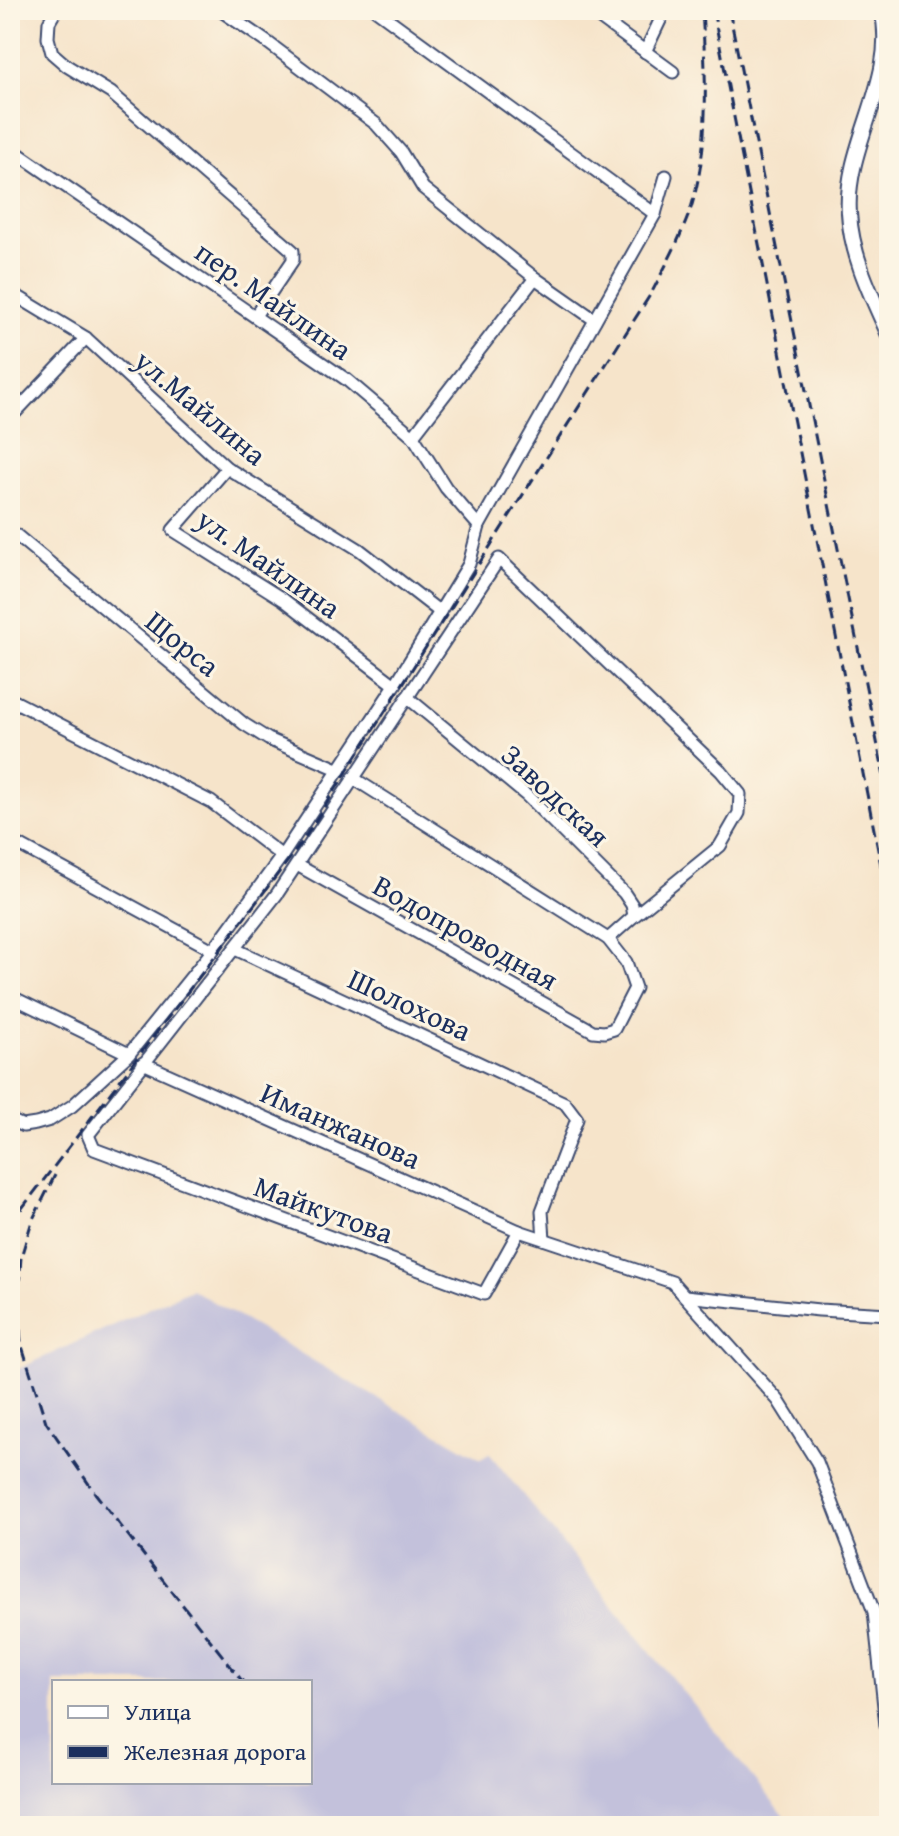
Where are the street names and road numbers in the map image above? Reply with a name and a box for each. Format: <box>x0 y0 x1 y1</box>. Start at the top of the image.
street label: пер. Майлина <box>187 230 362 371</box>
street label: ул.Майлина <box>125 338 277 476</box>
street label: ул. Майлина <box>187 496 351 629</box>
street label: Щорса <box>136 599 230 687</box>
street label: Заводская <box>492 733 620 857</box>
street label: Водопроводная <box>365 863 567 1001</box>
street label: Шолохова <box>341 956 480 1052</box>
street label: Иманжанова <box>254 1070 429 1180</box>
street label: Майкутова <box>248 1163 400 1255</box>

